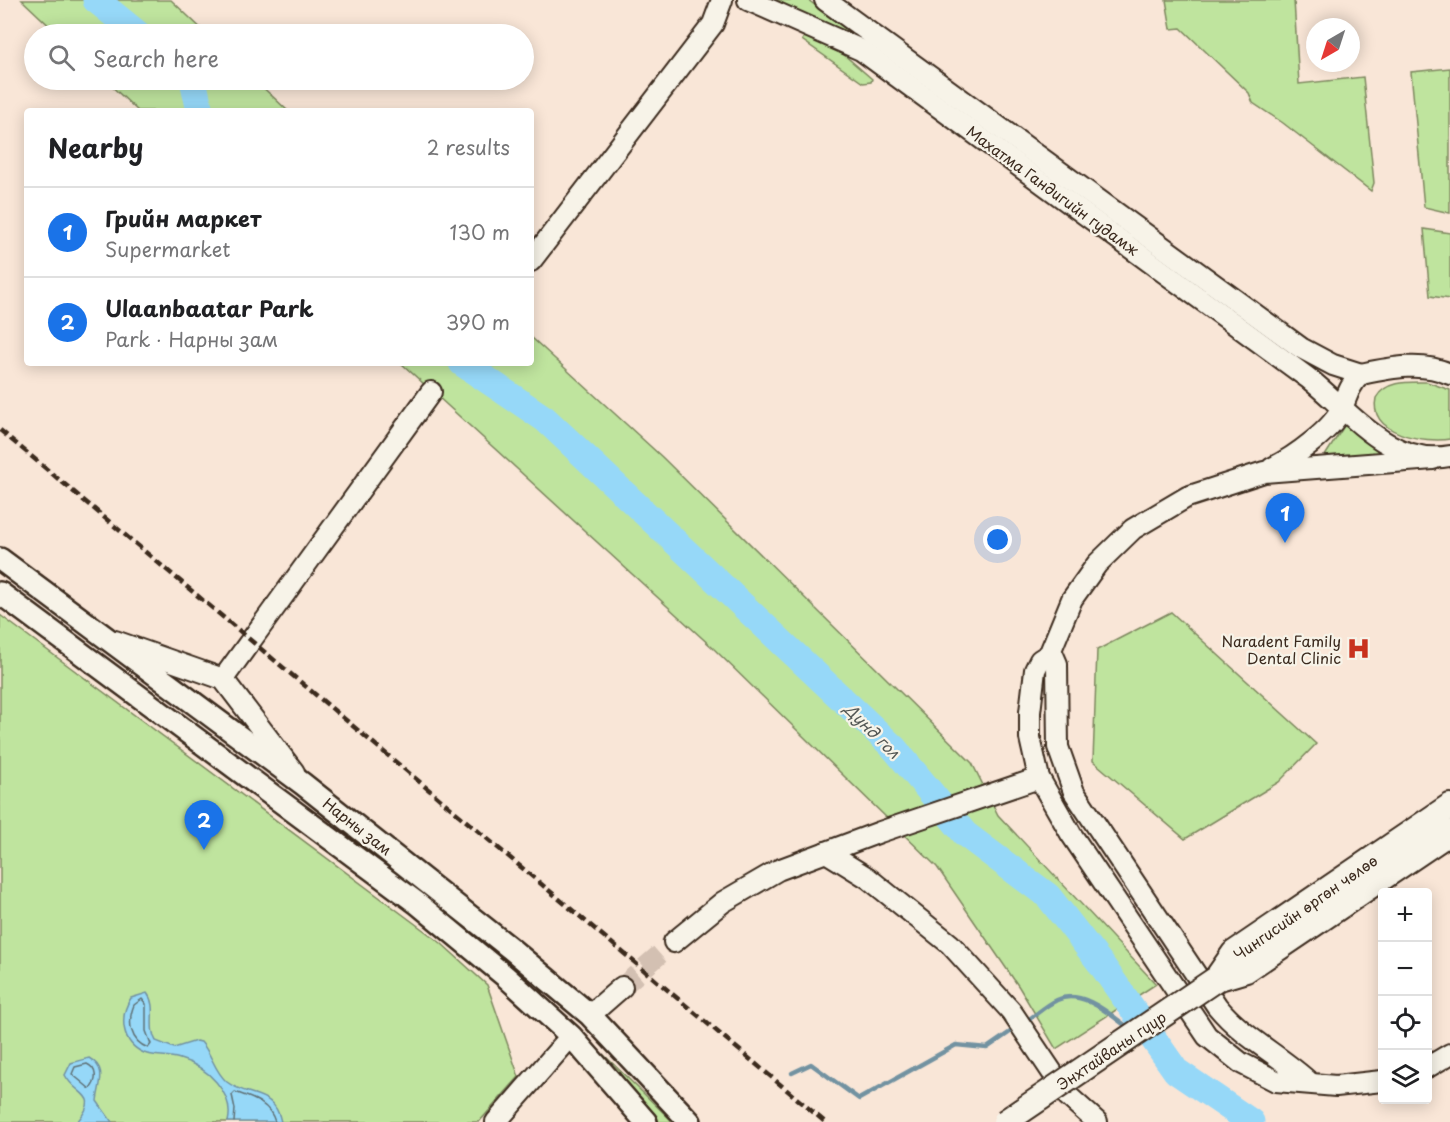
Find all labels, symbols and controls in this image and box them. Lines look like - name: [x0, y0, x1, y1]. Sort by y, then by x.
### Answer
- north arrow: [1306, 18, 1360, 72]
- search box: [24, 24, 534, 90]
- icon: search: [45, 41, 78, 74]
- text: Search here: [93, 41, 219, 74]
- street label: Махатма Гандигийн гудамж: [962, 120, 1144, 261]
- text: Nearby: [48, 128, 143, 167]
- text: 2 results: [427, 132, 510, 162]
- text: Грийн маркет: [105, 201, 261, 234]
- text: 1: [63, 217, 72, 247]
- text: 130 m: [450, 217, 510, 247]
- text: Supermarket: [105, 234, 231, 264]
- text: Ulaanbaatar Park: [105, 291, 314, 324]
- text: 2: [60, 307, 75, 337]
- text: 390 m: [446, 307, 510, 337]
- text: Park · Нарны зам: [105, 324, 279, 354]
- pin: 1: [1266, 494, 1304, 543]
- your location: [983, 525, 1012, 554]
- place label: Naradent Family Dental Clinic: [1221, 629, 1341, 669]
- hospital icon: Naradent Family Dental Clinic: [1346, 636, 1372, 662]
- water label: Дунд гол: [838, 695, 906, 763]
- street label: Нарны зам: [318, 792, 398, 860]
- pin: 2: [184, 800, 224, 850]
- street label: Чингисийн өргөн чөлөө: [1228, 848, 1382, 966]
- map controls: [1378, 888, 1432, 1104]
- button: +: [1378, 888, 1432, 942]
- button: −: [1378, 942, 1432, 996]
- button: locate: [1378, 996, 1432, 1050]
- street label: Энхтайваны гүүр: [1052, 1005, 1170, 1095]
- button: layers: [1378, 1050, 1432, 1104]

